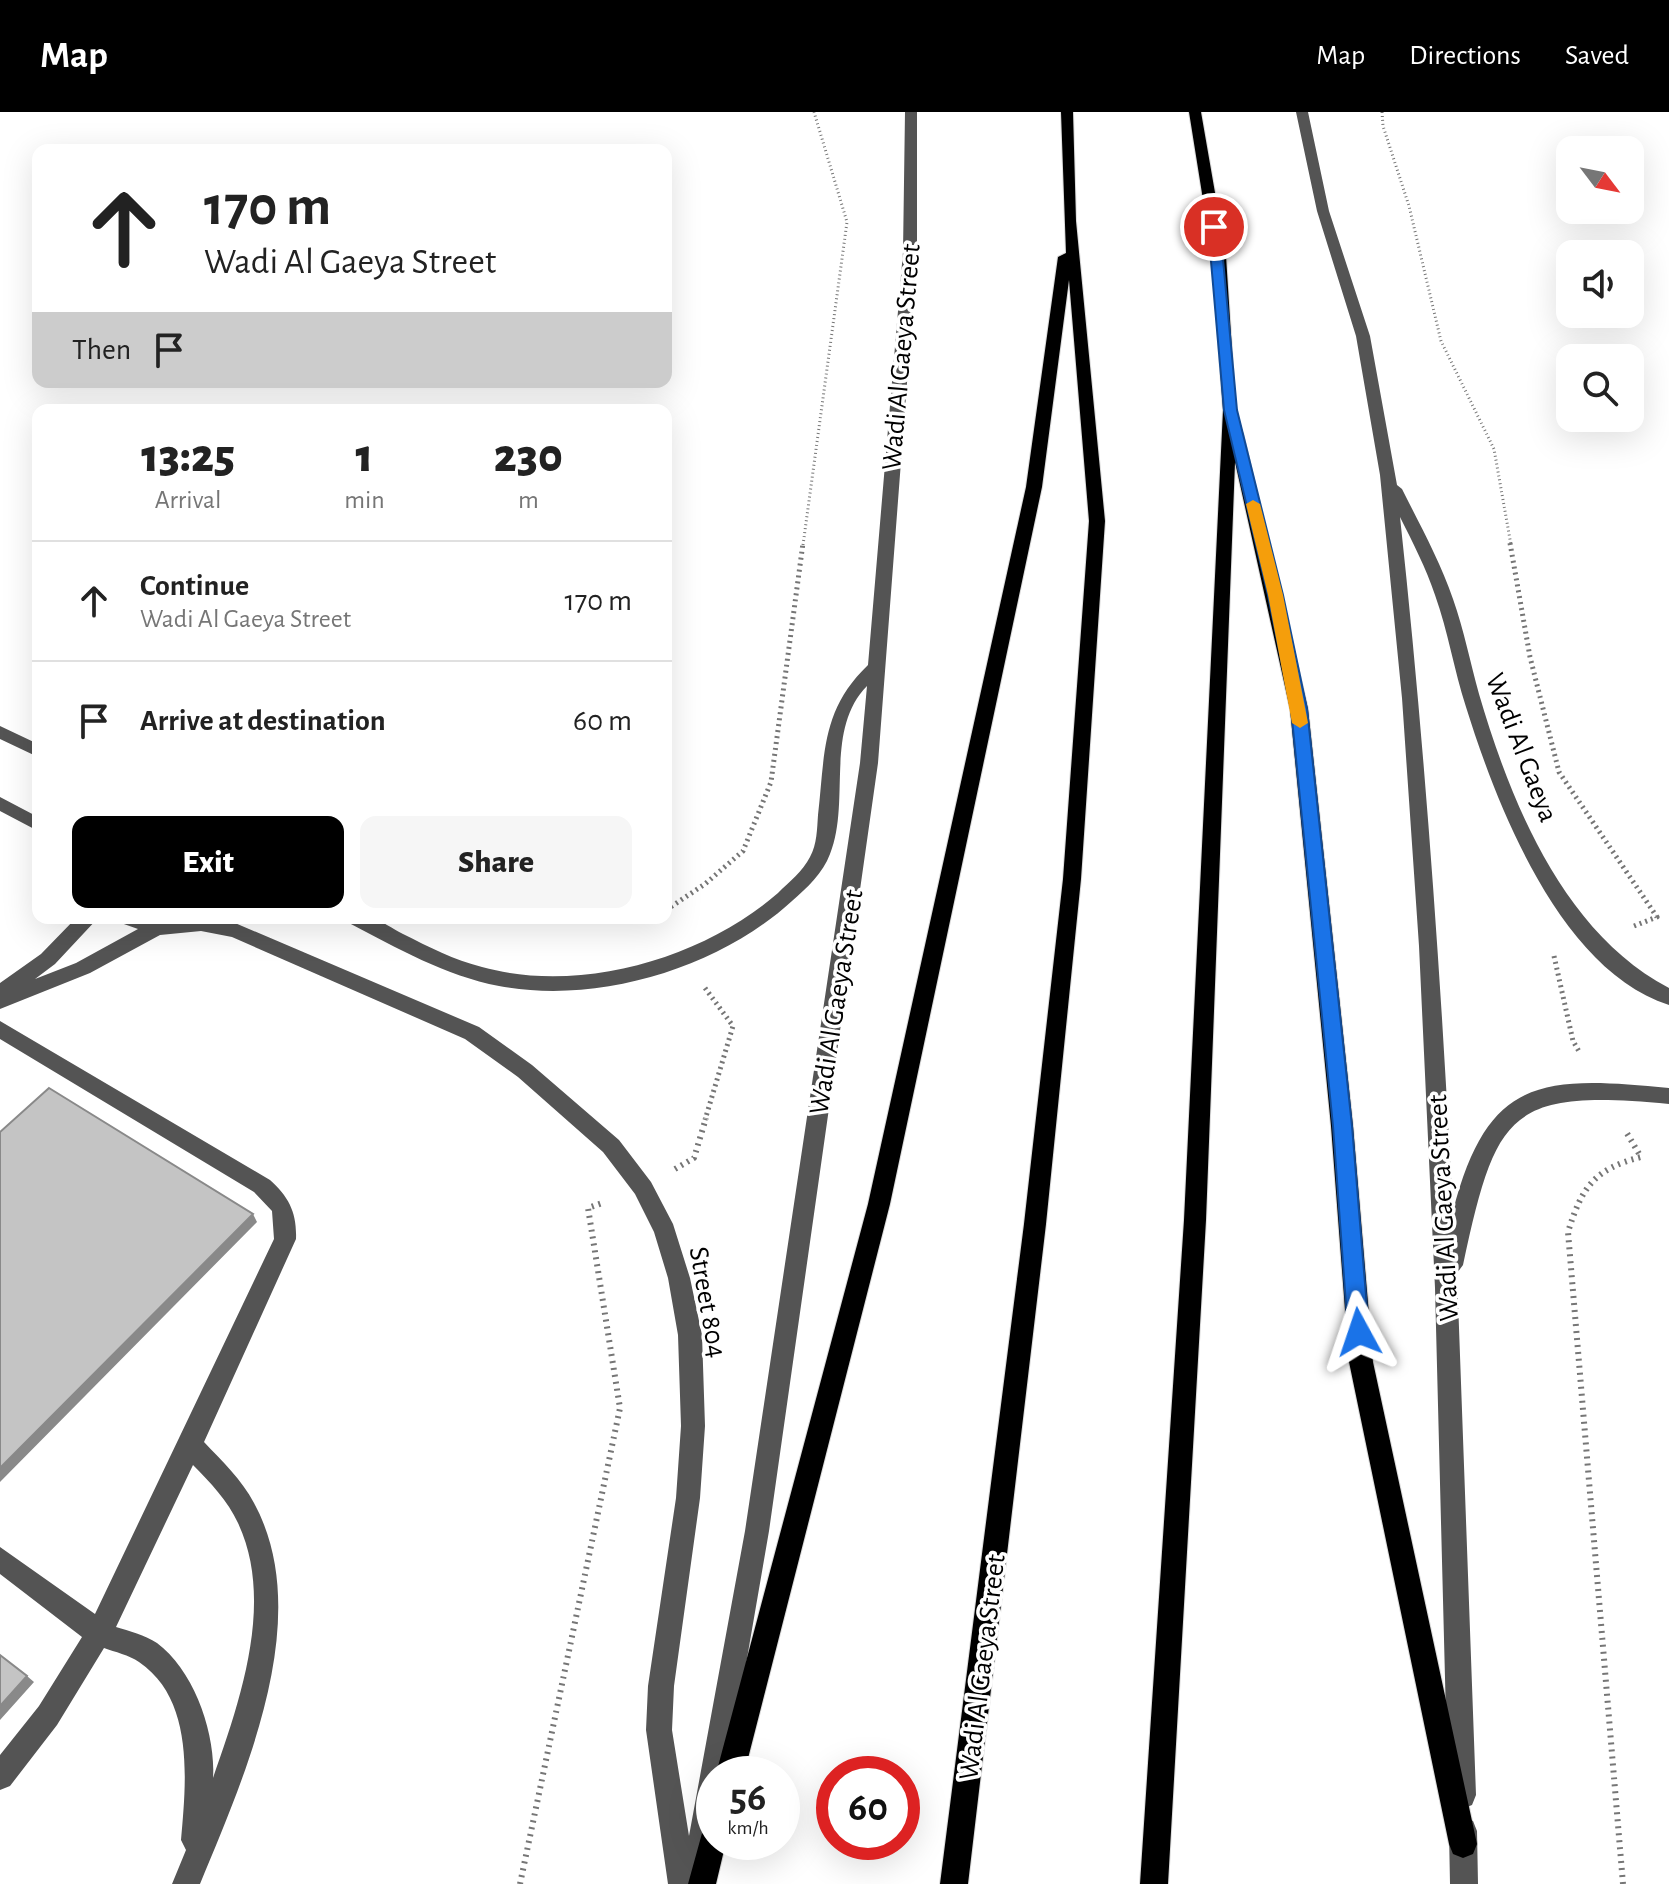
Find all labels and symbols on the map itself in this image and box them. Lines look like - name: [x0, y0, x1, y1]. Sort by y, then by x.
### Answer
- north arrow: [1556, 136, 1644, 224]
- pin: [1180, 193, 1248, 261]
- street label: Wadi Al Gaeya Street: [878, 243, 926, 472]
- street label: Wadi Al Gaeya: [1480, 670, 1562, 826]
- street label: Wadi Al Gaeya Street: [805, 888, 869, 1117]
- street label: Wadi Al Gaeya Street: [1424, 1094, 1464, 1322]
- street label: Street 804: [684, 1245, 731, 1360]
- position arrow: [1317, 1290, 1401, 1374]
- street label: Wadi Al Gaeya Street: [955, 1553, 1011, 1782]
- speed limit sign: 60: [816, 1756, 920, 1860]

